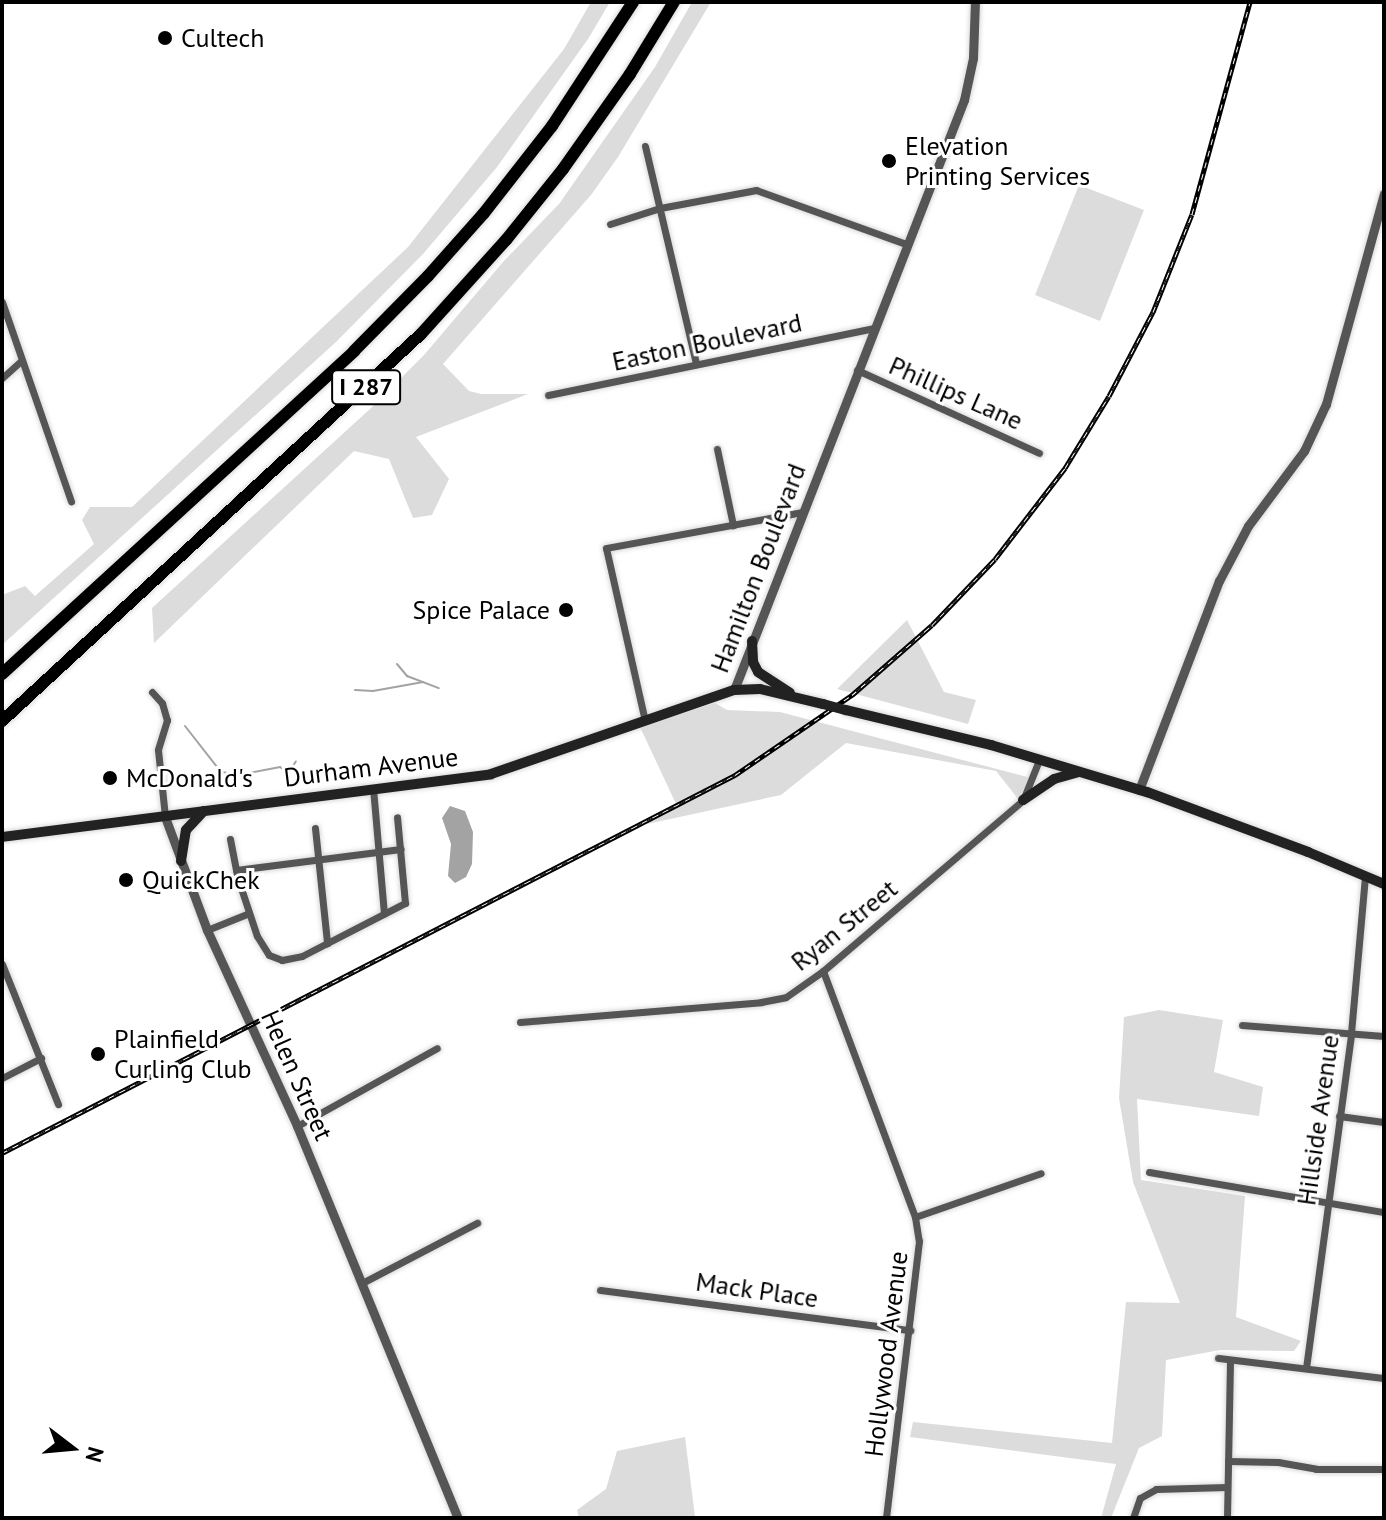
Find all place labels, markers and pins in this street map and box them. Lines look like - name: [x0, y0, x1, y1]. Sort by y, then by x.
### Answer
- place label: Cultech: [181, 22, 264, 54]
- marker: Cultech: [156, 29, 174, 47]
- place label: Elevation Printing Services: [905, 130, 1090, 192]
- marker: Elevation Printing Services: [880, 152, 898, 170]
- place label: Spice Palace: [413, 594, 550, 626]
- marker: Spice Palace: [557, 601, 575, 619]
- place label: McDonald's: [126, 762, 253, 794]
- marker: McDonald's: [101, 769, 119, 787]
- place label: QuickChek: [142, 864, 260, 896]
- marker: QuickChek: [117, 871, 135, 889]
- place label: Plainfield Curling Club: [114, 1023, 251, 1084]
- marker: Plainfield Curling Club: [89, 1045, 107, 1063]

